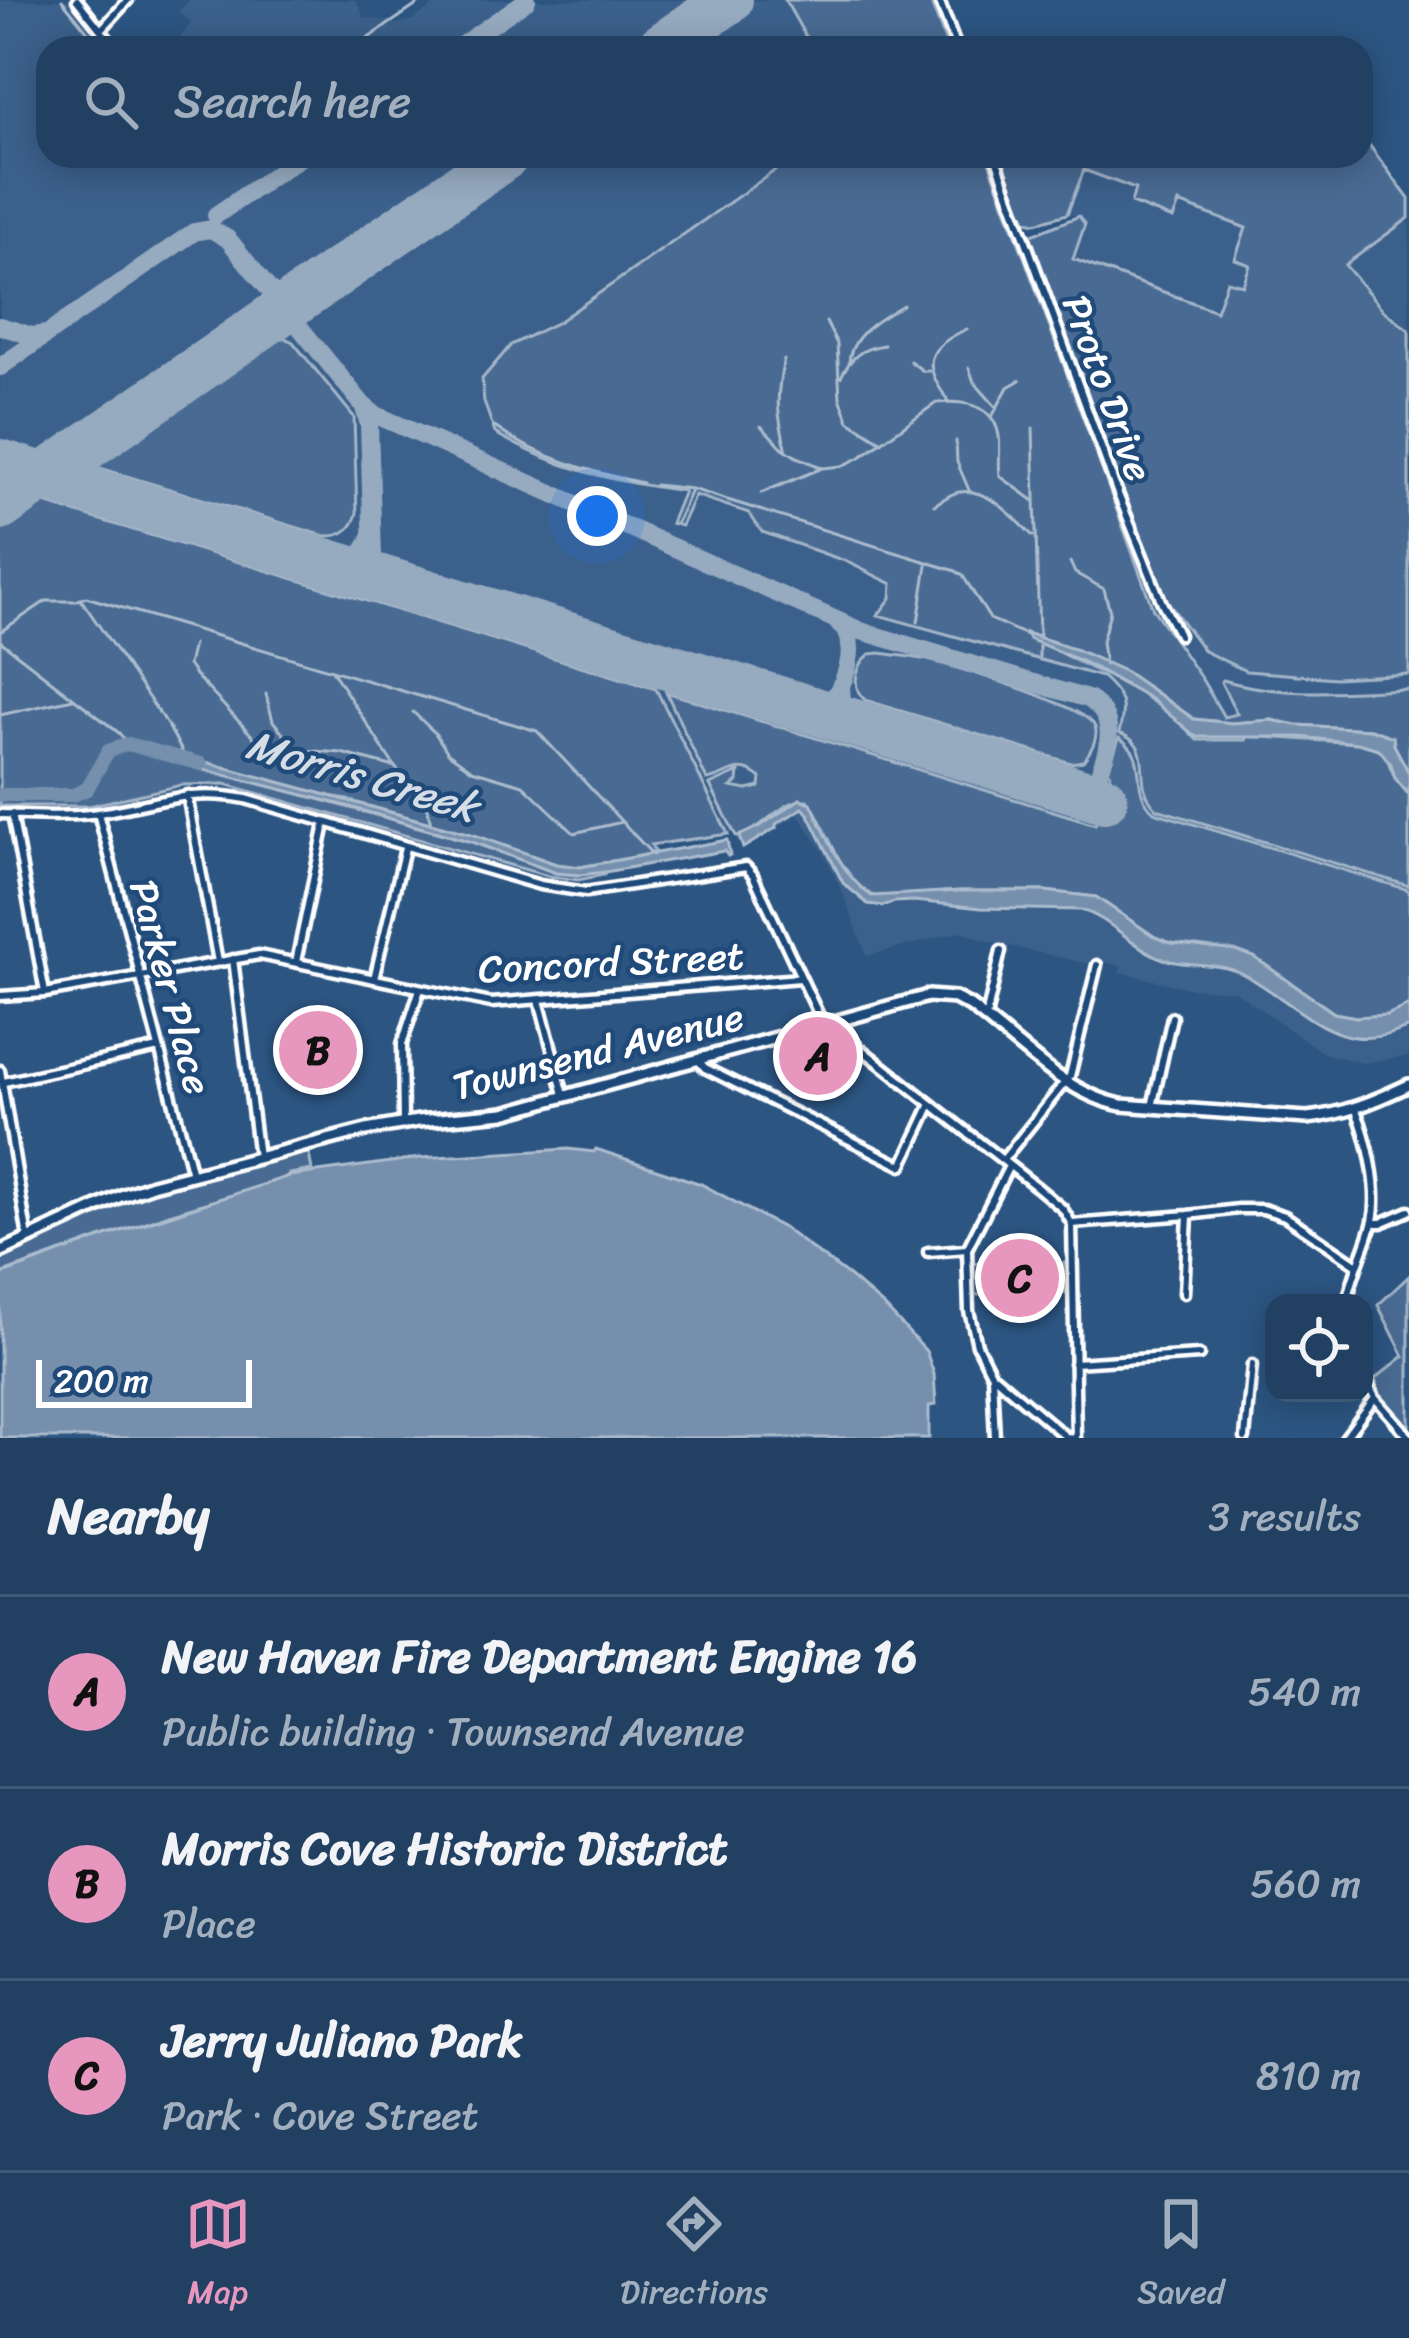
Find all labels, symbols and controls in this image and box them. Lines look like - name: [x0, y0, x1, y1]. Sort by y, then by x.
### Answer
- search box: [36, 36, 1373, 168]
- text: Search here: [174, 62, 411, 142]
- icon: search: [78, 69, 144, 135]
- street label: Proto Drive: [1042, 285, 1174, 491]
- your location: [567, 486, 627, 546]
- water label: Morris Creek: [238, 708, 491, 846]
- street label: Parker Place: [109, 872, 233, 1102]
- street label: Concord Street: [476, 921, 746, 1003]
- street label: Townsend Avenue: [445, 981, 751, 1121]
- pin: B: [279, 1005, 357, 1095]
- pin: A: [779, 1011, 857, 1101]
- pin: C: [981, 1233, 1059, 1323]
- map controls: [1265, 1294, 1373, 1402]
- button: locate: [1265, 1294, 1373, 1402]
- text: 200 m: [54, 1352, 149, 1410]
- scale bar: [36, 1354, 252, 1407]
- text: Nearby: [48, 1471, 209, 1561]
- text: 3 results: [1208, 1482, 1361, 1551]
- text: New Haven Fire Department Engine 16: [162, 1617, 917, 1697]
- text: A: [74, 1657, 100, 1726]
- text: 540 m: [1248, 1657, 1361, 1726]
- text: Public building · Townsend Avenue: [162, 1697, 745, 1766]
- text: Morris Cove Historic District: [162, 1809, 728, 1889]
- text: B: [75, 1849, 99, 1918]
- text: 560 m: [1250, 1849, 1361, 1918]
- text: Place: [162, 1889, 256, 1958]
- text: Jerry Juliano Park: [162, 2001, 522, 2081]
- text: C: [75, 2041, 99, 2110]
- text: 810 m: [1256, 2041, 1361, 2110]
- text: Park · Cove Street: [162, 2081, 479, 2150]
- tab: Map: [185, 2191, 251, 2321]
- tab: Directions: [620, 2191, 768, 2321]
- tab: Saved: [1137, 2191, 1224, 2321]

